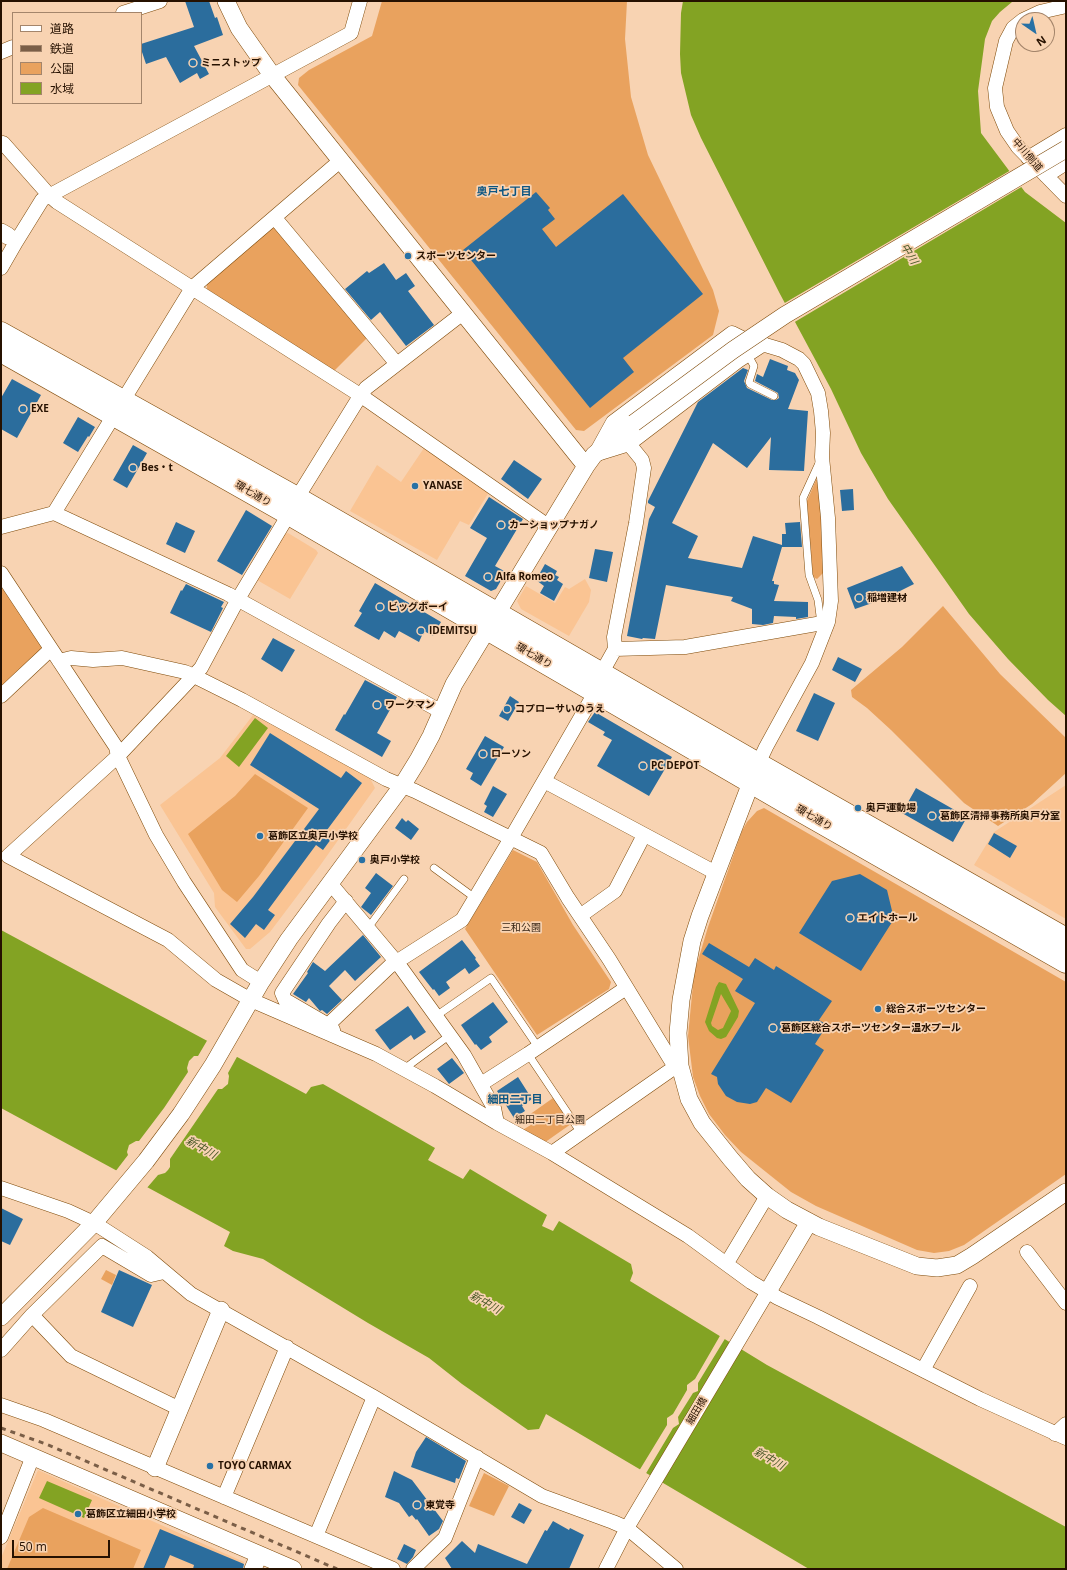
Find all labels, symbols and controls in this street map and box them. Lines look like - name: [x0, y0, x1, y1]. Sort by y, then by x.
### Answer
- legend: [12, 12, 142, 104]
- north arrow: [1015, 12, 1055, 52]
- text: 道路: [50, 20, 74, 37]
- text: N: [1034, 33, 1049, 50]
- text: 鉄道: [50, 40, 74, 57]
- place label: ミニストップ: [201, 57, 261, 69]
- marker: ミニストップ: [188, 58, 198, 68]
- text: 公園: [50, 60, 74, 77]
- text: 水域: [50, 80, 74, 97]
- street label: 中川側道: [1009, 136, 1045, 174]
- district label: 奥戸七丁目: [477, 185, 531, 199]
- water label: 中川: [898, 241, 920, 267]
- place label: スポーツセンター: [416, 250, 496, 262]
- marker: スポーツセンター: [403, 251, 413, 261]
- place label: EXE: [31, 403, 49, 415]
- marker: EXE: [18, 404, 28, 414]
- place label: Bes・t: [141, 462, 173, 474]
- marker: Bes・t: [128, 463, 138, 473]
- street label: 環七通り: [233, 479, 273, 509]
- place label: YANASE: [423, 480, 462, 492]
- marker: YANASE: [410, 481, 420, 491]
- place label: カーショップナガノ: [509, 519, 599, 531]
- marker: カーショップナガノ: [496, 520, 506, 530]
- place label: Alfa Romeo: [496, 571, 553, 583]
- marker: Alfa Romeo: [483, 572, 493, 582]
- place label: 稲増建材: [867, 592, 907, 604]
- marker: 稲増建材: [854, 593, 864, 603]
- place label: ビッグボーイ: [388, 601, 448, 613]
- marker: ビッグボーイ: [375, 602, 385, 612]
- place label: IDEMITSU: [429, 625, 477, 637]
- marker: IDEMITSU: [416, 626, 426, 636]
- street label: 環七通り: [514, 641, 554, 671]
- place label: ワークマン: [385, 699, 435, 711]
- marker: ワークマン: [372, 700, 382, 710]
- place label: コプローサいのうえ: [515, 703, 605, 715]
- marker: コプローサいのうえ: [502, 704, 512, 714]
- place label: ローソン: [491, 748, 531, 760]
- marker: ローソン: [478, 749, 488, 759]
- place label: PC DEPOT: [651, 760, 699, 772]
- marker: PC DEPOT: [638, 761, 648, 771]
- place label: 奥戸運動場: [866, 802, 916, 814]
- street label: 環七通り: [794, 803, 834, 833]
- marker: 奥戸運動場: [853, 803, 863, 813]
- place label: 葛飾区清掃事務所奥戸分室: [940, 810, 1060, 822]
- marker: 葛飾区清掃事務所奥戸分室: [927, 811, 937, 821]
- place label: 葛飾区立奥戸小学校: [268, 830, 358, 842]
- marker: 葛飾区立奥戸小学校: [255, 831, 265, 841]
- place label: 奥戸小学校: [370, 854, 420, 866]
- marker: 奥戸小学校: [357, 855, 367, 865]
- place label: エイトホール: [858, 912, 918, 924]
- marker: エイトホール: [845, 913, 855, 923]
- park label: 三和公園: [501, 922, 541, 934]
- place label: 総合スポーツセンター: [886, 1003, 986, 1015]
- marker: 総合スポーツセンター: [873, 1004, 883, 1014]
- place label: 葛飾区総合スポーツセンター温水プール: [781, 1022, 961, 1034]
- marker: 葛飾区総合スポーツセンター温水プール: [768, 1023, 778, 1033]
- district label: 細田二丁目: [488, 1093, 542, 1107]
- park label: 細田二丁目公園: [515, 1114, 585, 1126]
- water label: 新中川: [183, 1134, 219, 1162]
- water label: 新中川: [467, 1289, 503, 1317]
- street label: 細田橋: [684, 1395, 710, 1427]
- water label: 新中川: [751, 1445, 787, 1473]
- place label: TOYO CARMAX: [218, 1460, 291, 1472]
- marker: TOYO CARMAX: [205, 1461, 215, 1471]
- place label: 東覚寺: [425, 1499, 455, 1511]
- marker: 東覚寺: [412, 1500, 422, 1510]
- place label: 葛飾区立細田小学校: [86, 1508, 176, 1520]
- marker: 葛飾区立細田小学校: [73, 1509, 83, 1519]
- scale bar: [14, 1532, 112, 1558]
- text: 50 m: [19, 1538, 47, 1555]

